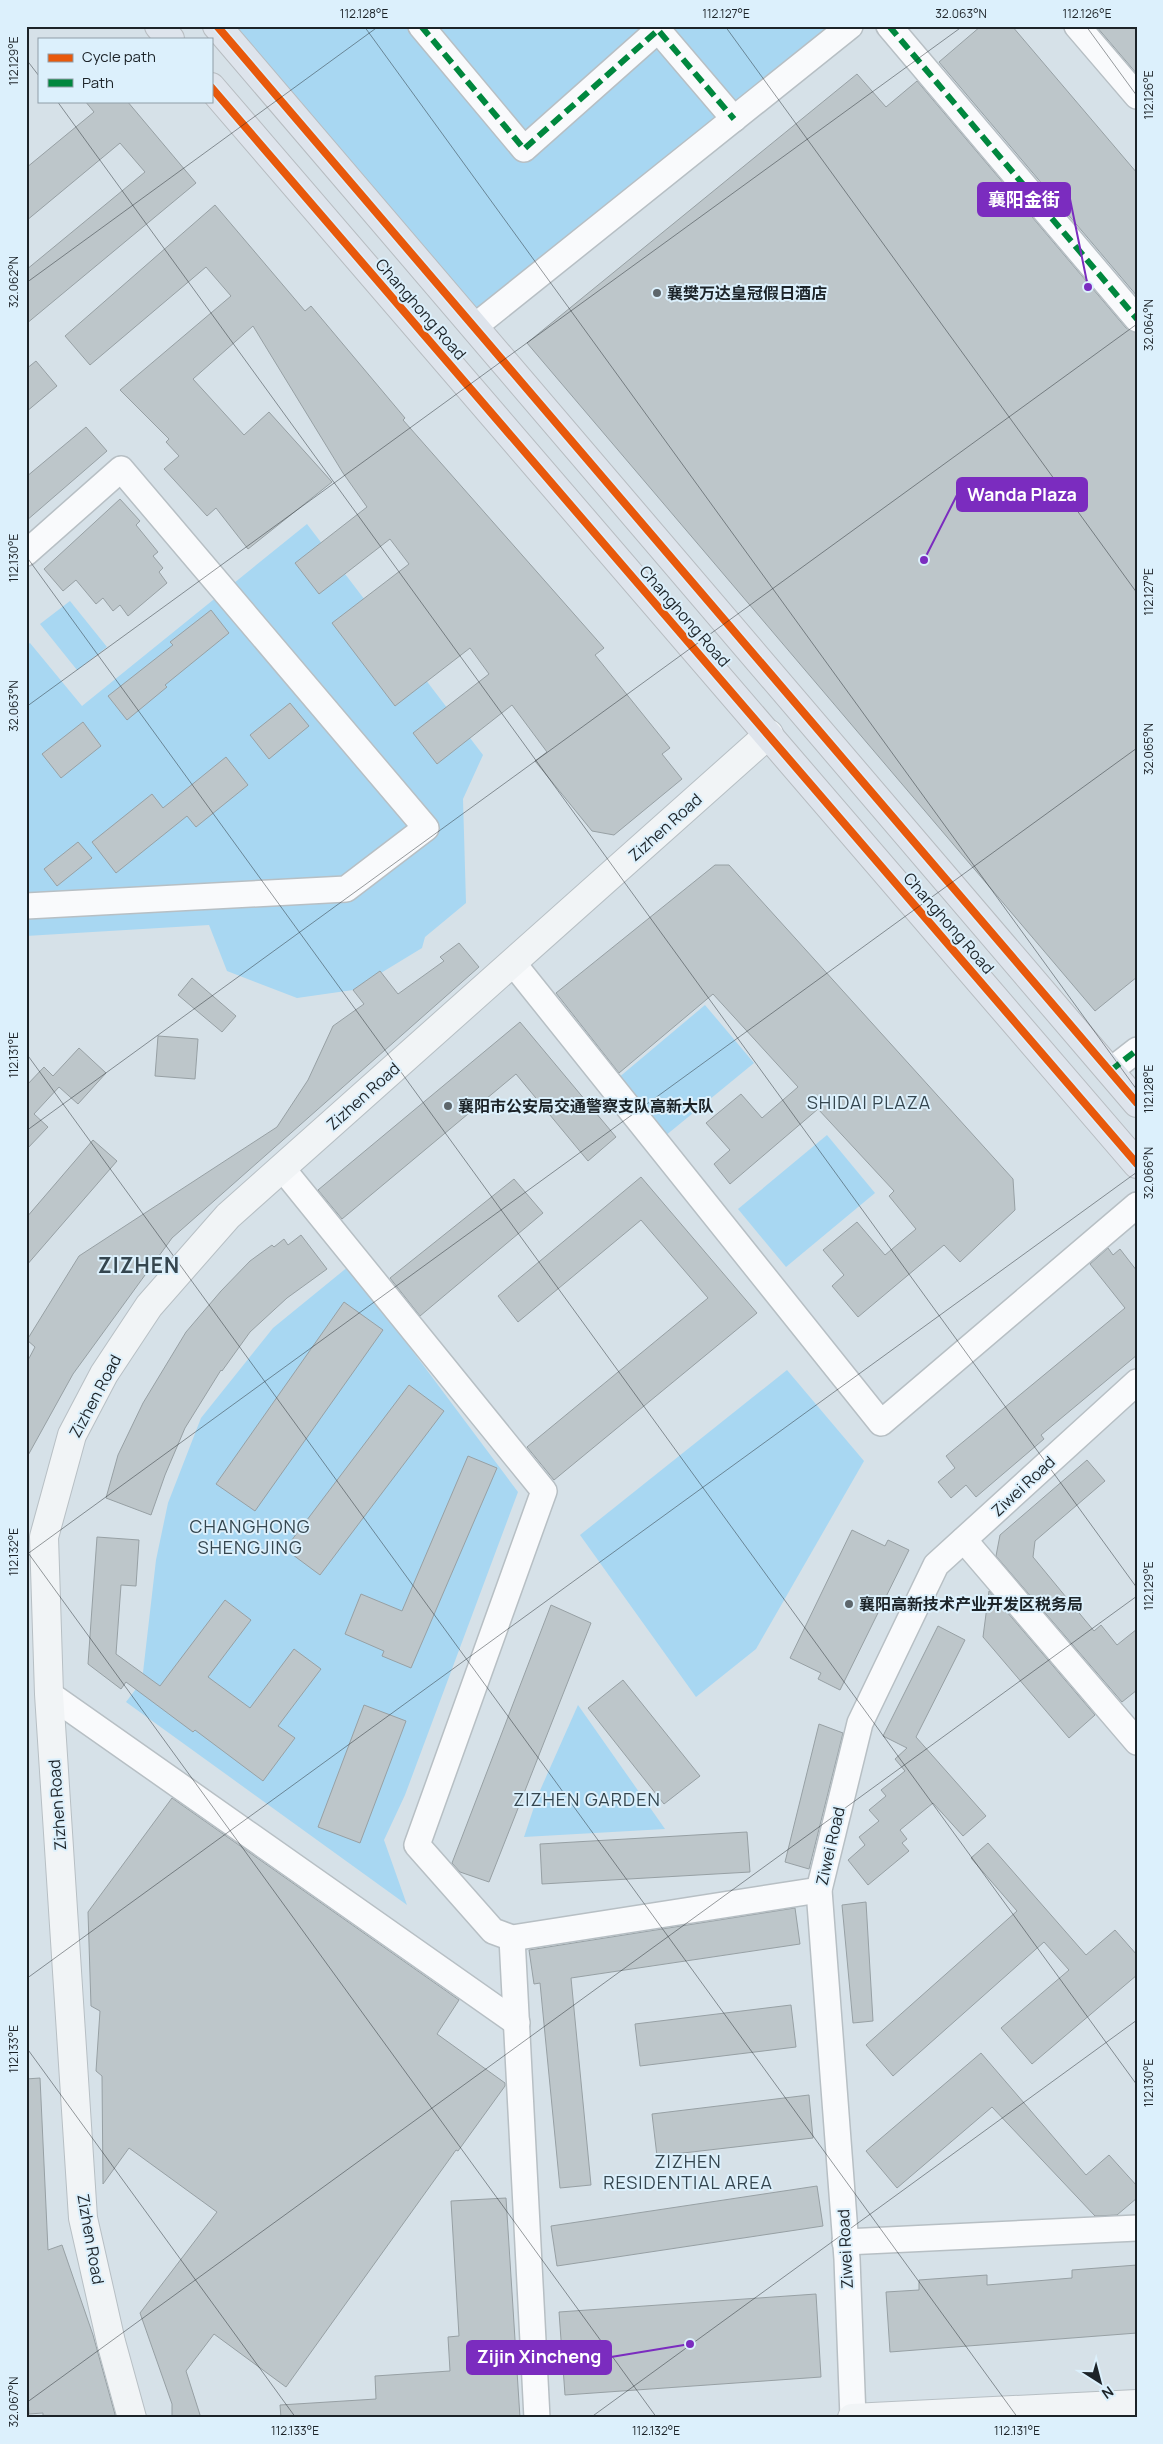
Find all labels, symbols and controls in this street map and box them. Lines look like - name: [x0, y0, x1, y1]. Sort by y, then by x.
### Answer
- text: 112.128°E: [340, 5, 388, 22]
- text: 112.127°E: [702, 5, 750, 22]
- text: 32.063°N: [935, 5, 987, 22]
- text: 112.126°E: [1062, 5, 1112, 22]
- text: 112.129°E: [5, 36, 22, 86]
- legend: [38, 38, 212, 102]
- text: Cycle path: [82, 46, 156, 67]
- text: 112.126°E: [1140, 70, 1157, 120]
- text: Path: [82, 72, 114, 93]
- callout: 襄阳金街: [978, 183, 1070, 216]
- text: 襄阳金街: [988, 187, 1060, 211]
- street label: Changhong Road: [371, 254, 471, 364]
- text: 32.062°N: [5, 256, 22, 308]
- place label: 襄樊万达皇冠假日酒店: [667, 282, 827, 304]
- marker: 襄樊万达皇冠假日酒店: [651, 287, 663, 299]
- text: 32.064°N: [1140, 299, 1157, 351]
- callout: Wanda Plaza: [957, 478, 1087, 511]
- text: Wanda Plaza: [967, 482, 1077, 506]
- text: 112.130°E: [5, 534, 22, 582]
- street label: Changhong Road: [635, 561, 735, 671]
- text: 112.127°E: [1140, 568, 1157, 616]
- text: 32.063°N: [5, 680, 22, 732]
- text: 32.065°N: [1140, 723, 1157, 775]
- street label: Zizhen Road: [624, 788, 706, 866]
- street label: Changhong Road: [899, 868, 999, 978]
- text: 112.131°E: [5, 1032, 22, 1078]
- street label: Zizhen Road: [322, 1057, 404, 1135]
- text: 112.128°E: [1140, 1065, 1157, 1113]
- district label: SHIDAI PLAZA: [807, 1090, 931, 1114]
- place label: 襄阳市公安局交通警察支队高新大队: [458, 1095, 714, 1117]
- marker: 襄阳市公安局交通警察支队高新大队: [442, 1100, 454, 1112]
- text: 32.066°N: [1140, 1147, 1157, 1199]
- district label: ZIZHEN: [98, 1251, 180, 1279]
- street label: Zizhen Road: [64, 1351, 126, 1441]
- street label: Ziwei Road: [986, 1451, 1060, 1521]
- district label: CHANGHONG SHENGJING: [190, 1514, 310, 1559]
- text: 112.132°E: [5, 1528, 22, 1576]
- text: 112.129°E: [1140, 1561, 1157, 1611]
- place label: 襄阳高新技术产业开发区税务局: [859, 1593, 1083, 1615]
- marker: 襄阳高新技术产业开发区税务局: [843, 1598, 855, 1610]
- street label: Zizhen Road: [43, 1759, 71, 1851]
- district label: ZIZHEN GARDEN: [513, 1787, 661, 1811]
- street label: Ziwei Road: [810, 1805, 850, 1887]
- text: 112.133°E: [5, 2025, 22, 2073]
- text: 112.130°E: [1140, 2059, 1157, 2107]
- district label: ZIZHEN RESIDENTIAL AREA: [603, 2149, 773, 2194]
- street label: Zizhen Road: [72, 2192, 110, 2286]
- street label: Ziwei Road: [832, 2209, 858, 2289]
- callout: Zijin Xincheng: [467, 2341, 611, 2374]
- text: Zijin Xincheng: [477, 2344, 601, 2368]
- north arrow: [1076, 2356, 1126, 2406]
- text: 32.067°N: [5, 2377, 22, 2427]
- text: N: [1098, 2382, 1118, 2404]
- text: 112.133°E: [271, 2422, 319, 2439]
- text: 112.132°E: [632, 2422, 680, 2439]
- text: 112.131°E: [994, 2422, 1040, 2439]

